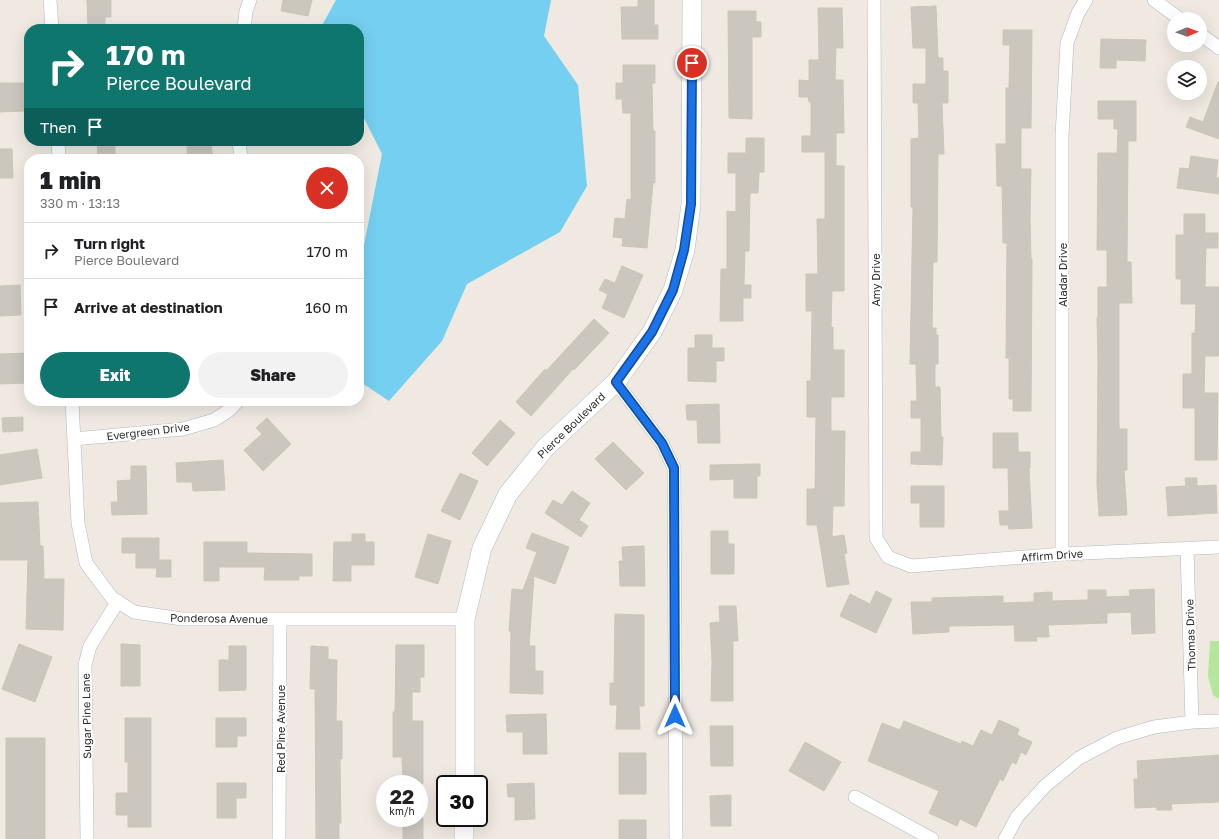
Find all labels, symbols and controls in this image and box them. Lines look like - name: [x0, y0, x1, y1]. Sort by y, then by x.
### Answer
- north arrow: [1167, 12, 1207, 52]
- map controls: [1167, 12, 1207, 100]
- text: 170 m: [106, 38, 185, 71]
- icon: right: [40, 40, 92, 92]
- pin: [675, 46, 709, 80]
- icon: arrive: [681, 52, 703, 74]
- button: layers: [1167, 60, 1207, 100]
- text: Pierce Boulevard: [106, 72, 252, 94]
- icon: arrive: [84, 116, 106, 138]
- text: Then: [40, 118, 76, 136]
- text: 1 min: [40, 165, 101, 194]
- button: close: [306, 167, 348, 209]
- text: 330 m · 13:13: [40, 195, 120, 211]
- text: Turn right: [74, 234, 145, 252]
- icon: right: [40, 240, 62, 262]
- text: 170 m: [306, 242, 348, 260]
- street label: Aladar Drive: [1056, 243, 1069, 307]
- text: Pierce Boulevard: [74, 252, 179, 268]
- street label: Amy Drive: [869, 253, 882, 307]
- icon: arrive: [40, 296, 62, 318]
- text: Arrive at destination: [74, 298, 223, 316]
- text: 160 m: [305, 298, 348, 316]
- button: Exit: [40, 352, 190, 398]
- button: Share: [198, 352, 348, 398]
- street label: Pierce Boulevard: [534, 389, 608, 461]
- street label: Evergreen Drive: [106, 419, 190, 443]
- street label: Affirm Drive: [1020, 546, 1084, 564]
- street label: Thomas Drive: [1182, 599, 1198, 671]
- street label: Ponderosa Avenue: [170, 611, 268, 625]
- street label: Sugar Pine Lane: [79, 673, 93, 759]
- street label: Red Pine Avenue: [274, 685, 287, 773]
- position arrow: [654, 695, 696, 737]
- speed limit sign: 30: [436, 775, 488, 827]
- text: 22: [390, 784, 414, 808]
- text: km/h: [389, 805, 415, 817]

